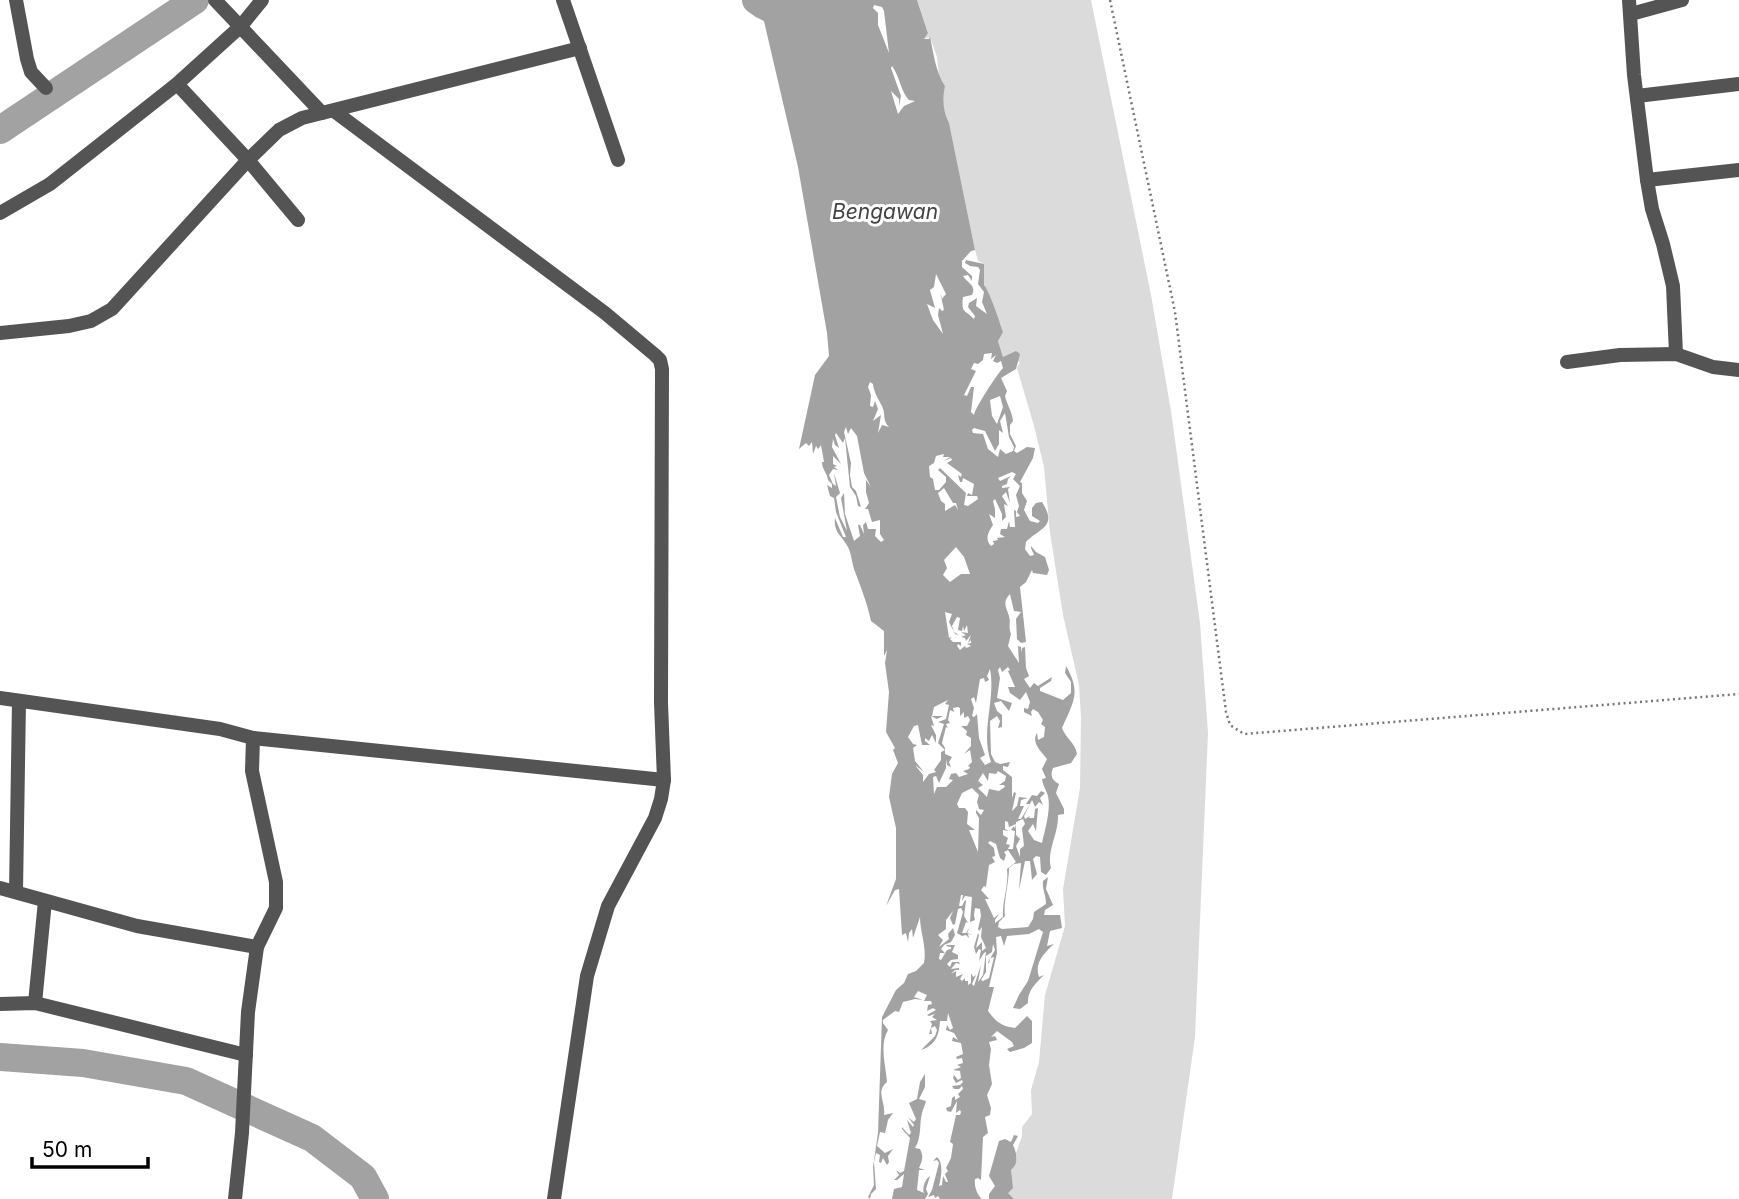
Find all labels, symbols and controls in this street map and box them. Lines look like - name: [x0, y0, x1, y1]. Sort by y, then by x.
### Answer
- water label: Bengawan: [832, 199, 938, 224]
- scale bar: [32, 1126, 147, 1170]
- text: 50 m: [42, 1137, 92, 1162]

